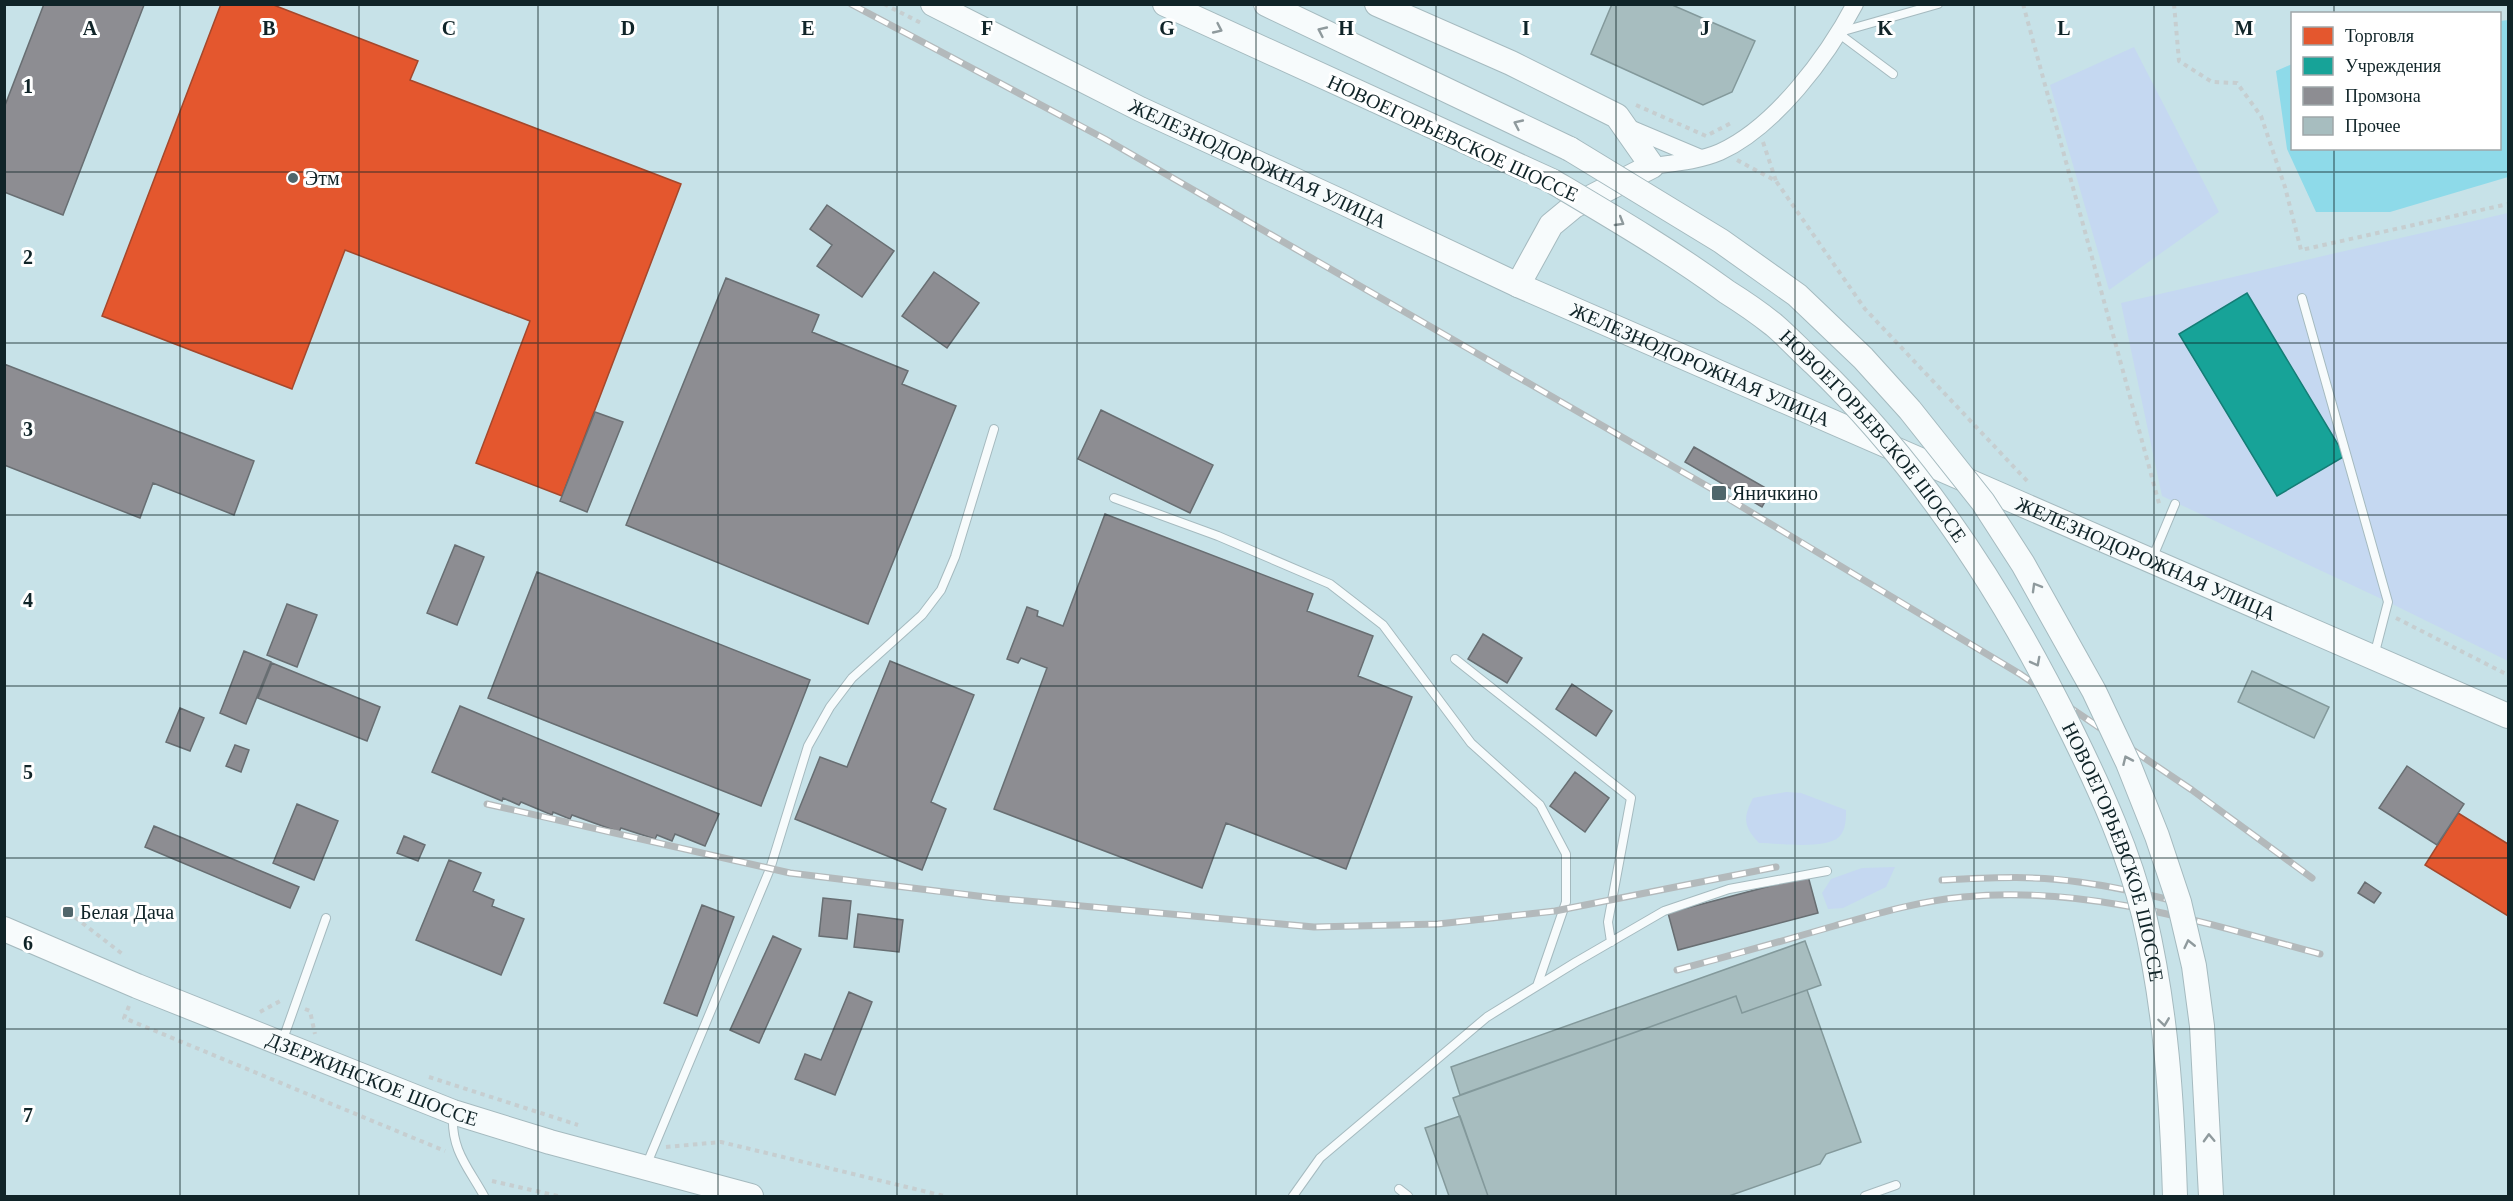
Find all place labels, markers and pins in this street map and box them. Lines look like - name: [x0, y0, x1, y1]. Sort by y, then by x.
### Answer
- place label: Этм: [305, 167, 340, 189]
- marker: Этм: [286, 171, 300, 185]
- place label: Яничкино: [1732, 482, 1818, 504]
- marker: Яничкино: [1710, 484, 1728, 502]
- place label: Белая Дача: [80, 901, 174, 924]
- marker: Белая Дача: [61, 905, 75, 919]

